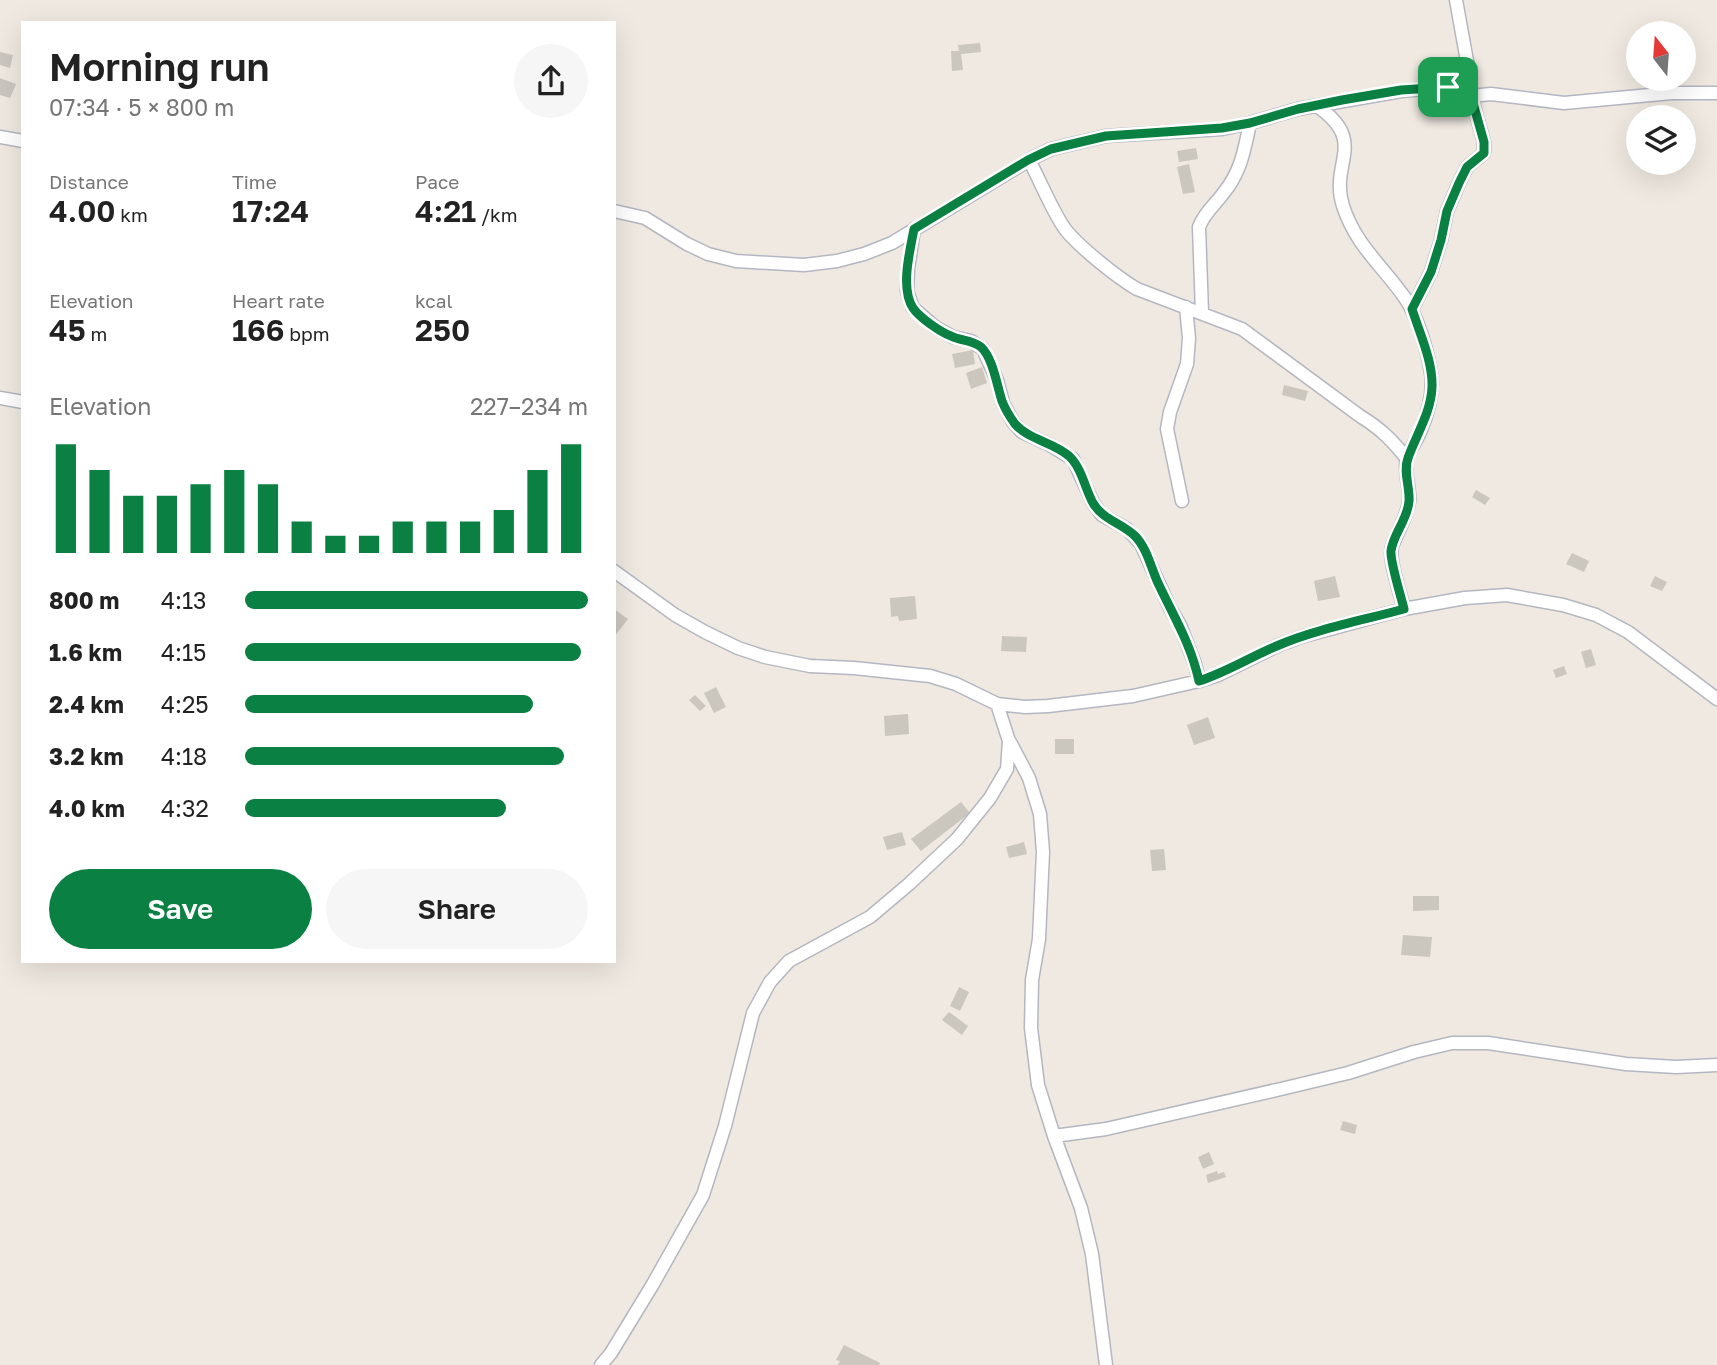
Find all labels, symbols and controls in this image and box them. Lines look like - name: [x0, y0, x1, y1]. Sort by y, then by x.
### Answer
- north arrow: [1626, 21, 1696, 91]
- map controls: [1626, 21, 1696, 175]
- text: Morning run: [49, 44, 270, 89]
- button: share: [514, 44, 588, 118]
- pin: [1418, 57, 1478, 117]
- icon: arrive: [1429, 68, 1467, 106]
- text: 07:34 · 5 × 800 m: [49, 93, 234, 121]
- button: layers: [1626, 105, 1696, 175]
- text: Distance: [49, 170, 129, 193]
- text: Time: [232, 170, 277, 193]
- text: Pace: [415, 170, 459, 193]
- text: 4.00: [49, 193, 115, 229]
- text: 17:24: [232, 193, 309, 229]
- text: 4:21: [415, 193, 476, 229]
- text: km: [115, 203, 148, 226]
- text: /km: [476, 203, 518, 226]
- text: Elevation: [49, 289, 134, 312]
- text: Heart rate: [232, 289, 325, 312]
- text: kcal: [415, 289, 453, 312]
- text: 45: [49, 312, 86, 348]
- text: 166: [232, 312, 285, 348]
- text: 250: [415, 312, 470, 348]
- text: m: [86, 322, 107, 345]
- text: bpm: [285, 322, 330, 345]
- text: Elevation: [49, 392, 151, 420]
- text: 227–234 m: [470, 392, 588, 420]
- text: 800 m: [49, 586, 120, 614]
- text: 4:13: [161, 586, 207, 614]
- text: 1.6 km: [49, 638, 122, 666]
- text: 4:15: [161, 638, 206, 666]
- text: 2.4 km: [49, 690, 124, 718]
- text: 4:25: [161, 690, 209, 718]
- text: 3.2 km: [49, 742, 124, 770]
- text: 4:18: [161, 742, 207, 770]
- text: 4.0 km: [49, 794, 125, 822]
- text: 4:32: [161, 794, 209, 822]
- button: Save: [49, 869, 312, 949]
- button: Share: [326, 869, 588, 949]

